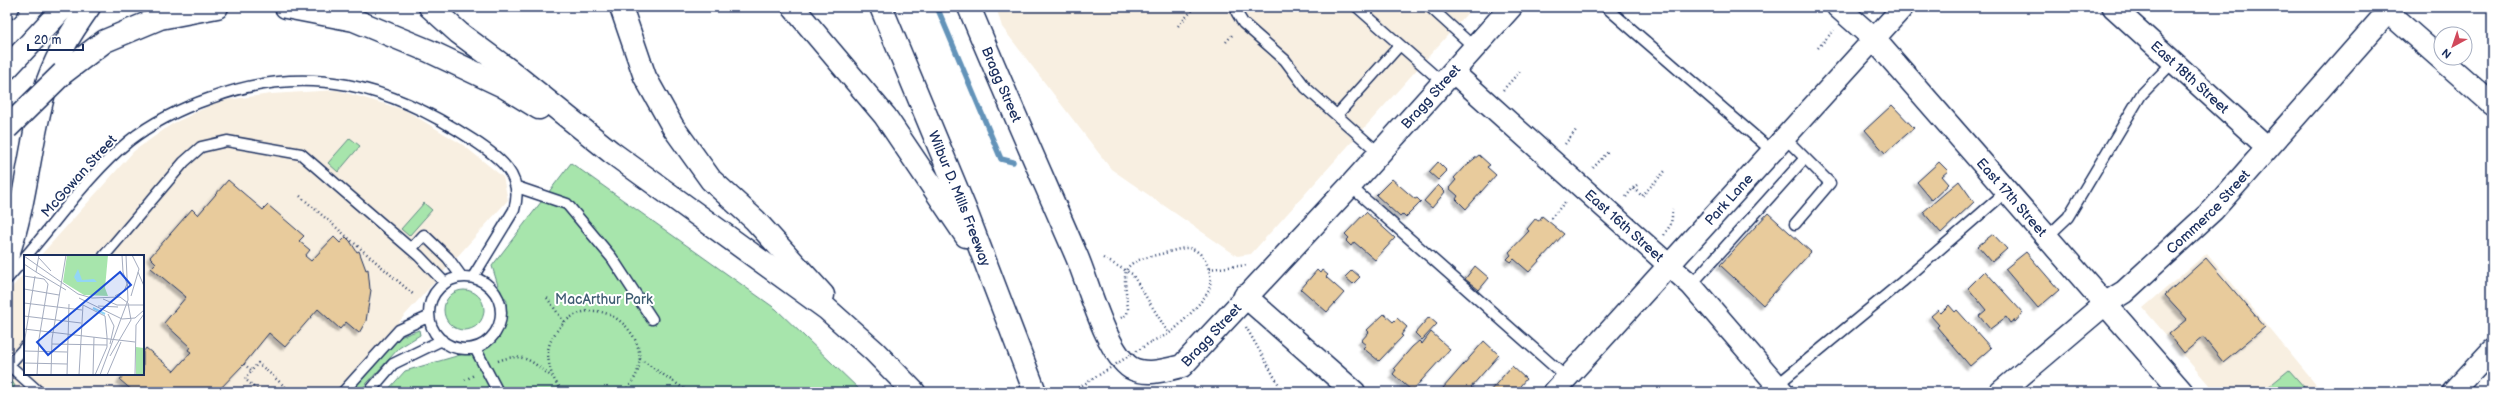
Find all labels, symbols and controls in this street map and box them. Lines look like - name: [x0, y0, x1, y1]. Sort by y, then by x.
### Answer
- scale bar: [28, 26, 83, 52]
- north arrow: [2433, 26, 2473, 66]
- text: 20 m: [34, 33, 61, 48]
- street label: East 18th Street: [2147, 37, 2233, 117]
- street label: Bragg Street: [978, 44, 1026, 125]
- text: N: [2440, 46, 2454, 61]
- street label: Bragg Street: [1397, 60, 1464, 132]
- street label: Wilbur D. Mills Freeway: [925, 128, 995, 269]
- street label: McGowan Street: [38, 131, 121, 221]
- street label: East 17th Street: [1973, 154, 2051, 240]
- street label: Commerce Street: [2163, 165, 2254, 257]
- street label: Park Lane: [1701, 170, 1756, 229]
- street label: East 16th Street: [1581, 186, 1668, 266]
- inset map: [24, 255, 144, 375]
- park label: MacArthur Park: [555, 291, 653, 308]
- street label: Bragg Street: [1177, 299, 1245, 370]

